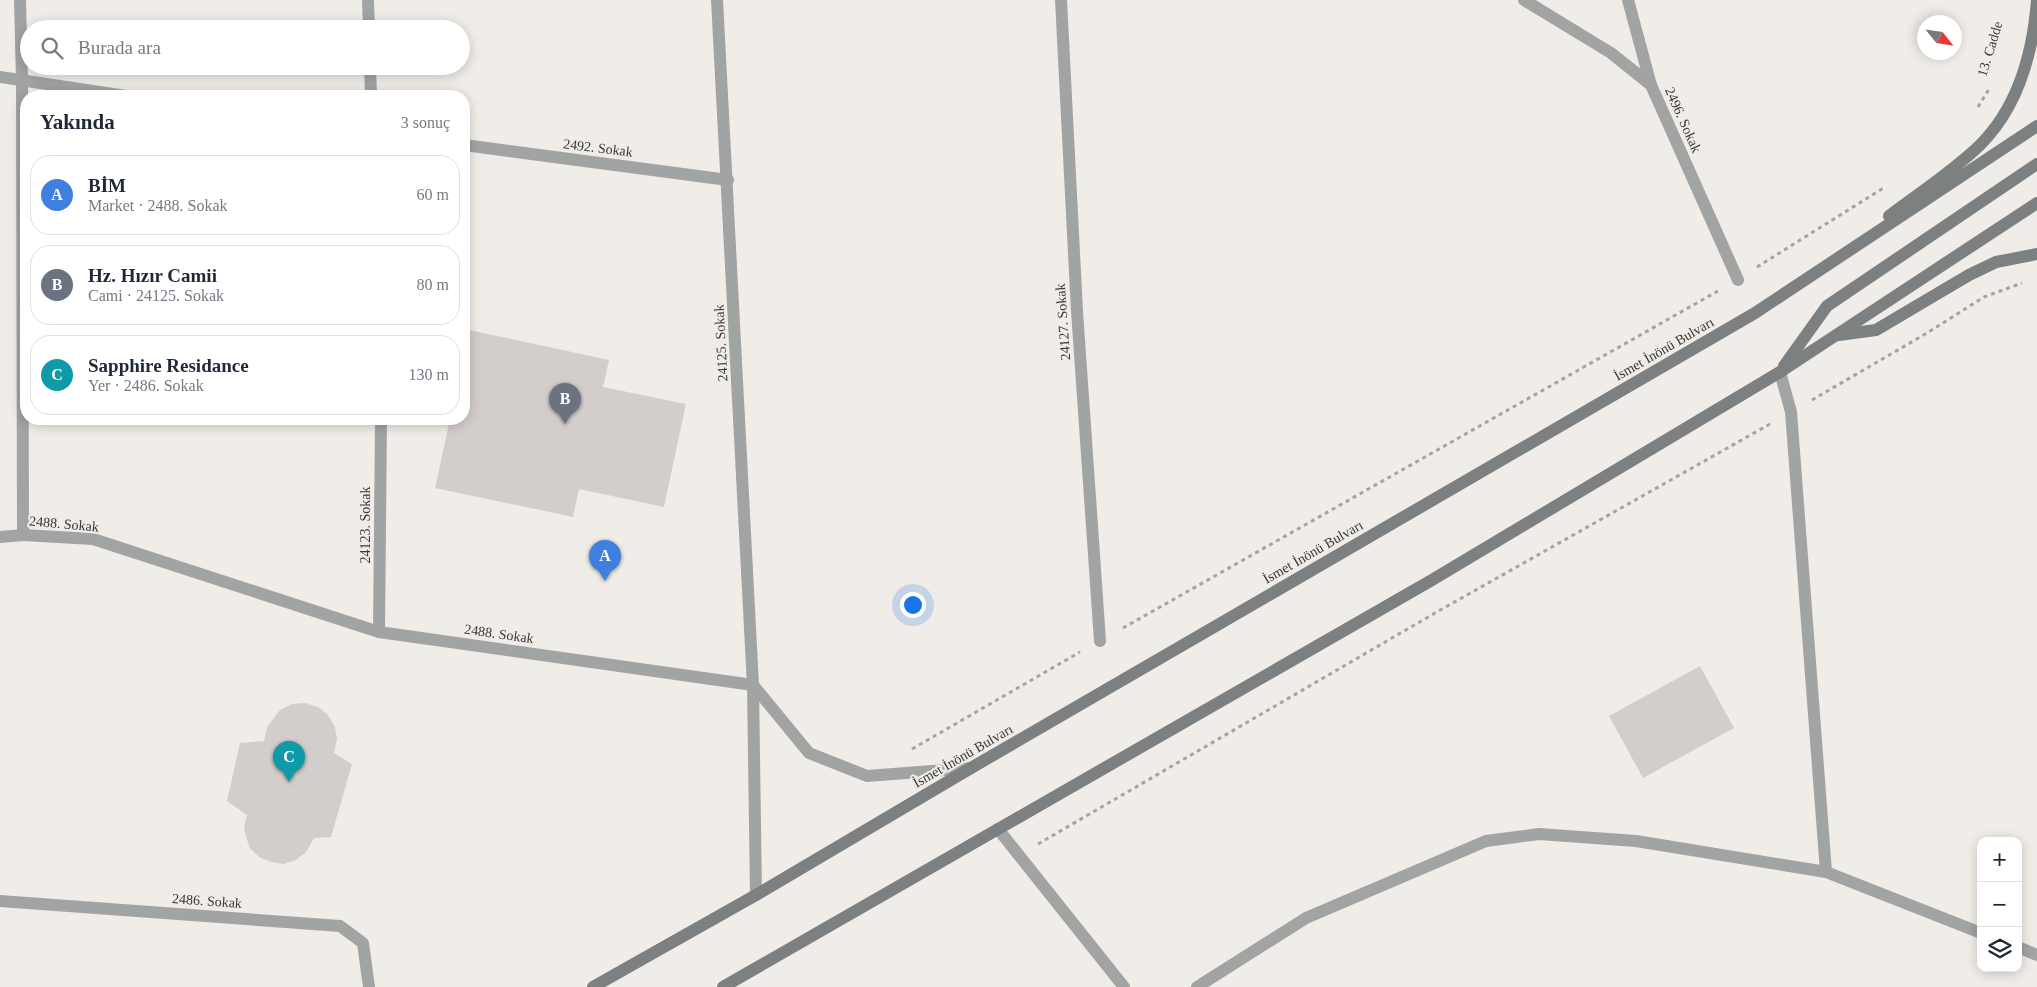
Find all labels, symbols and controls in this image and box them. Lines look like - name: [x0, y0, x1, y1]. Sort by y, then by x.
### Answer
- north arrow: [1917, 15, 1962, 60]
- search box: [20, 20, 470, 75]
- street label: 13. Cadde: [1975, 20, 2005, 78]
- icon: search: [38, 34, 66, 62]
- text: Burada ara: [78, 37, 161, 58]
- street label: 2496. Sokak: [1662, 85, 1704, 155]
- text: Yakında: [40, 110, 115, 134]
- text: 3 sonuç: [401, 114, 450, 131]
- street label: 2492. Sokak: [562, 136, 634, 160]
- text: BİM: [88, 175, 126, 196]
- text: A: [51, 186, 63, 203]
- text: 60 m: [417, 186, 449, 203]
- text: Market · 2488. Sokak: [88, 197, 228, 214]
- text: Hz. Hızır Camii: [88, 265, 217, 286]
- text: B: [52, 276, 62, 293]
- text: 80 m: [417, 276, 449, 293]
- street label: 24127. Sokak: [1053, 283, 1073, 361]
- text: Cami · 24125. Sokak: [88, 287, 224, 304]
- street label: 24125. Sokak: [711, 304, 731, 382]
- street label: İsmet İnönü Bulvarı: [1611, 314, 1717, 384]
- text: Sapphire Residance: [88, 355, 249, 376]
- text: C: [51, 366, 63, 383]
- text: 130 m: [409, 366, 449, 383]
- text: Yer · 2486. Sokak: [88, 377, 204, 394]
- pin: B: [549, 383, 581, 424]
- street label: 24123. Sokak: [358, 487, 373, 564]
- street label: 2488. Sokak: [28, 513, 100, 535]
- street label: İsmet İnönü Bulvarı: [1260, 517, 1366, 587]
- pin: A: [589, 540, 621, 581]
- your location: [900, 592, 926, 618]
- street label: 2488. Sokak: [463, 622, 535, 646]
- street label: İsmet İnönü Bulvarı: [910, 721, 1016, 791]
- pin: C: [273, 741, 305, 782]
- map controls: [1977, 837, 2022, 972]
- button: +: [1977, 837, 2022, 882]
- button: −: [1977, 882, 2022, 927]
- street label: 2486. Sokak: [172, 891, 242, 911]
- button: layers: [1977, 927, 2022, 972]

